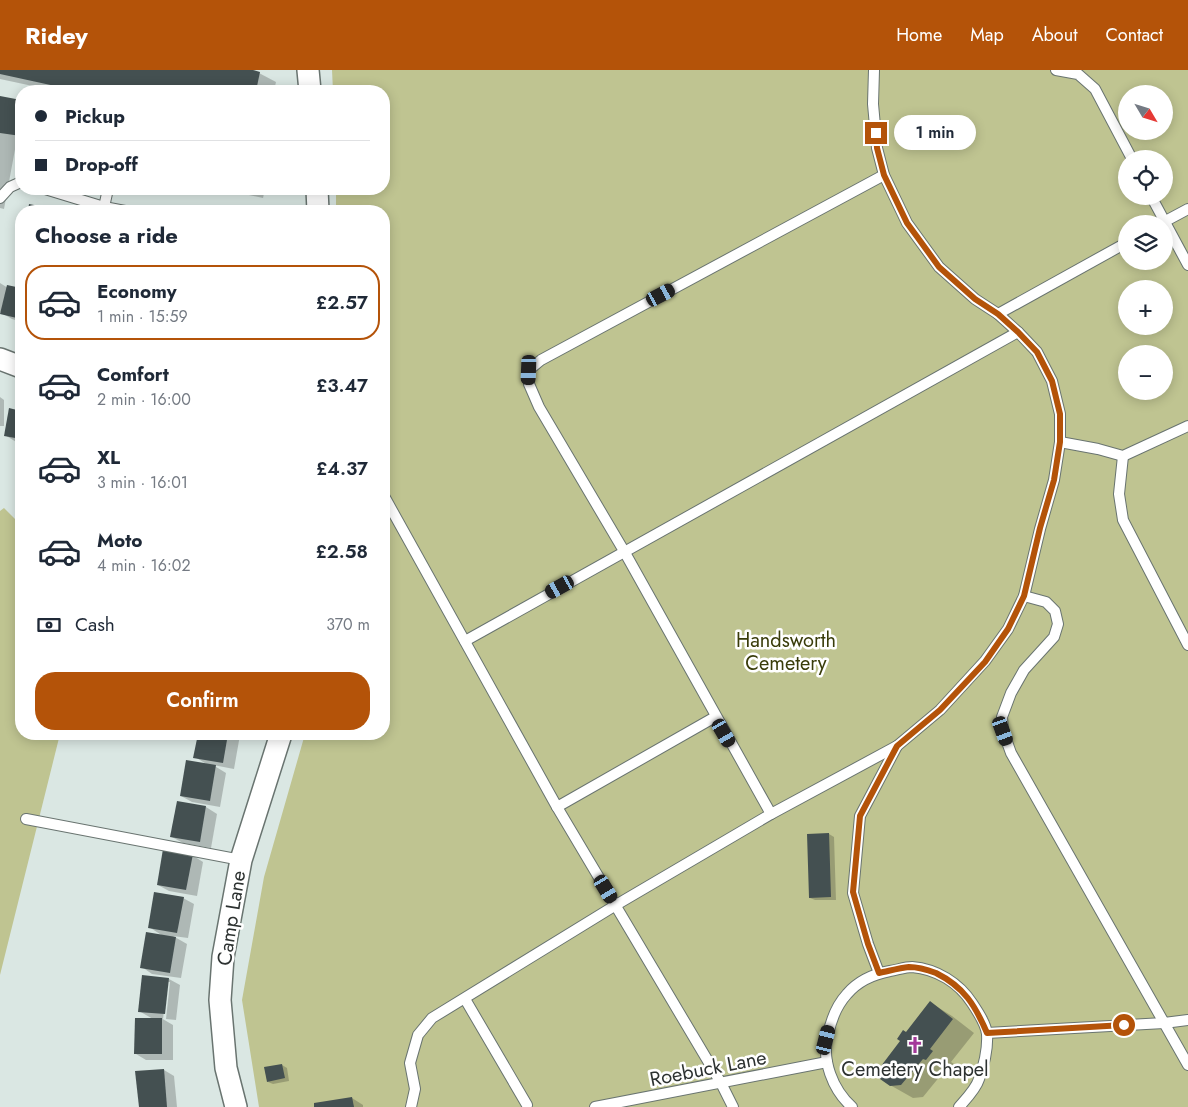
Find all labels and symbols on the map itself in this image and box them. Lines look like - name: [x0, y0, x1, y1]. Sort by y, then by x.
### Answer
- north arrow: [1118, 85, 1172, 140]
- callout: 1 min: [894, 116, 976, 150]
- route end: [865, 122, 887, 144]
- car: [644, 281, 677, 309]
- car: [520, 355, 537, 385]
- car: [543, 573, 576, 601]
- park label: Handsworth Cemetery: [736, 626, 836, 678]
- car: [990, 714, 1015, 748]
- car: [710, 716, 737, 750]
- street label: Camp Lane: [210, 869, 253, 968]
- car: [591, 872, 620, 906]
- route start: [1113, 1014, 1135, 1036]
- car: [815, 1024, 836, 1056]
- church icon: Cemetery Chapel: [905, 1035, 925, 1055]
- street label: Roebuck Lane: [647, 1043, 769, 1094]
- place label: Cemetery Chapel: [841, 1055, 989, 1084]

